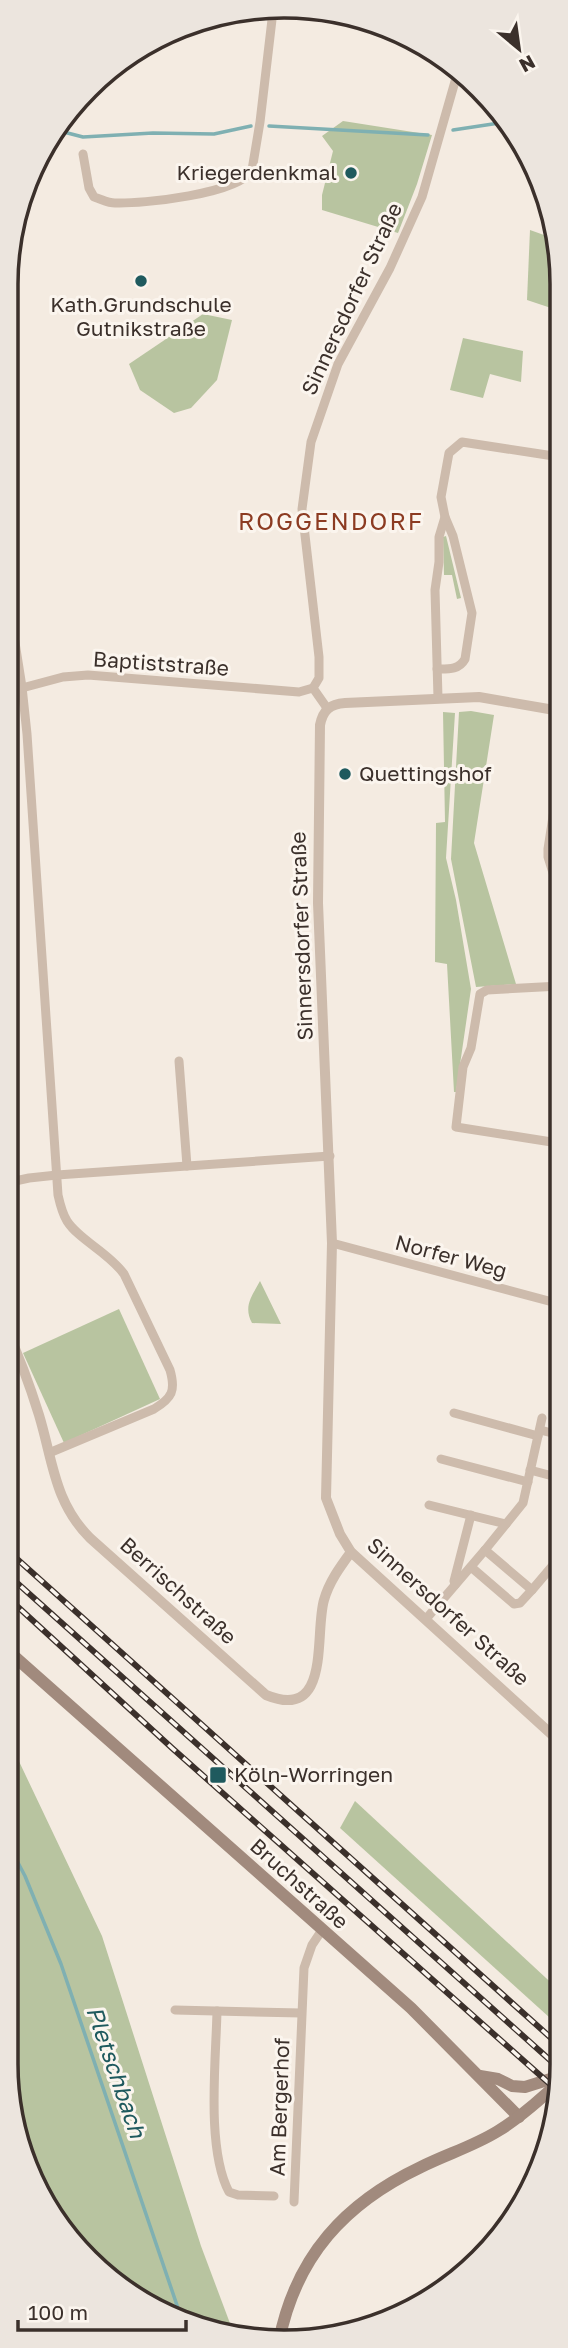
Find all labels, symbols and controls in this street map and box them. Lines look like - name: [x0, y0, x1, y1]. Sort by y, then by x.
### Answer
- north arrow: [484, 14, 554, 84]
- text: N: [516, 51, 539, 78]
- place label: Kriegerdenkmal: [176, 159, 337, 185]
- marker: Kriegerdenkmal: [343, 165, 359, 181]
- street label: Sinnersdorfer Straße: [295, 198, 407, 399]
- marker: Kath.Grundschule Gutnikstraße: [133, 273, 149, 289]
- place label: Kath.Grundschule Gutnikstraße: [50, 291, 232, 341]
- district label: ROGGENDORF: [238, 506, 424, 535]
- street label: Baptiststraße: [92, 645, 230, 681]
- place label: Quettingshof: [359, 760, 492, 786]
- marker: Quettingshof: [337, 766, 353, 782]
- street label: Sinnersdorfer Straße: [284, 831, 318, 1041]
- street label: Norfer Weg: [393, 1229, 510, 1283]
- street label: Berrischstraße: [115, 1531, 242, 1649]
- street label: Sinnersdorfer Straße: [362, 1532, 535, 1691]
- place label: Köln-Worringen: [234, 1761, 393, 1787]
- marker: Köln-Worringen: [208, 1765, 228, 1785]
- street label: Bruchstraße: [245, 1832, 354, 1934]
- water label: Pletschbach: [81, 2002, 153, 2142]
- street label: Am Bergerhof: [264, 2037, 294, 2177]
- scale bar: [18, 2288, 186, 2332]
- text: 100 m: [28, 2299, 88, 2325]

